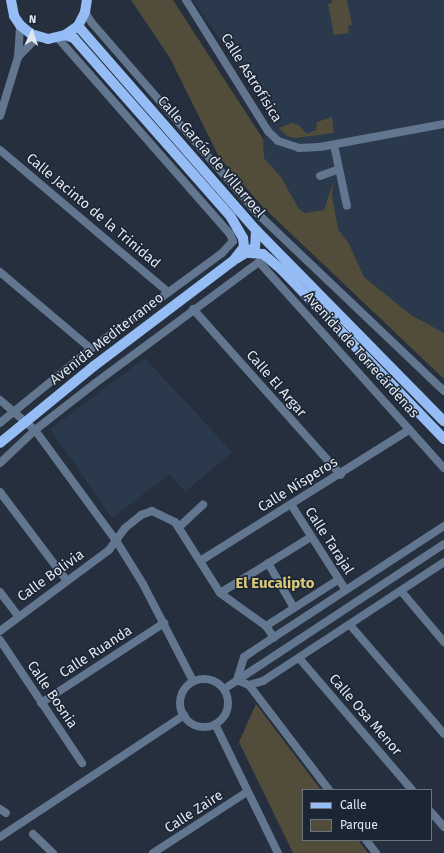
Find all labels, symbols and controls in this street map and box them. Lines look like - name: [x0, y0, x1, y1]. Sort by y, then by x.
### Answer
- north arrow: [12, 12, 52, 52]
- text: N: [29, 13, 37, 26]
- street label: Calle Astrofísica: [217, 30, 285, 126]
- street label: Calle García de Villarroel: [154, 93, 268, 221]
- street label: Calle Jacinto de la Trinidad: [23, 150, 163, 272]
- street label: Avenida de Torrecárdenas: [300, 288, 422, 422]
- street label: Avenida Mediterraneo: [47, 289, 167, 389]
- street label: Calle El Argar: [242, 347, 310, 421]
- street label: Calle Nísperos: [255, 454, 341, 516]
- street label: Calle Tarajal: [301, 504, 357, 578]
- street label: Calle Bolivia: [15, 546, 87, 606]
- district label: El Eucalipto: [235, 575, 315, 593]
- street label: Calle Ruanda: [57, 622, 135, 682]
- street label: Calle Bosnia: [23, 658, 81, 732]
- street label: Calle Osa Menor: [325, 671, 405, 759]
- street label: Calle Zaire: [162, 787, 226, 837]
- legend: [302, 789, 432, 841]
- text: Calle: [340, 798, 367, 812]
- text: Parque: [340, 818, 378, 832]

